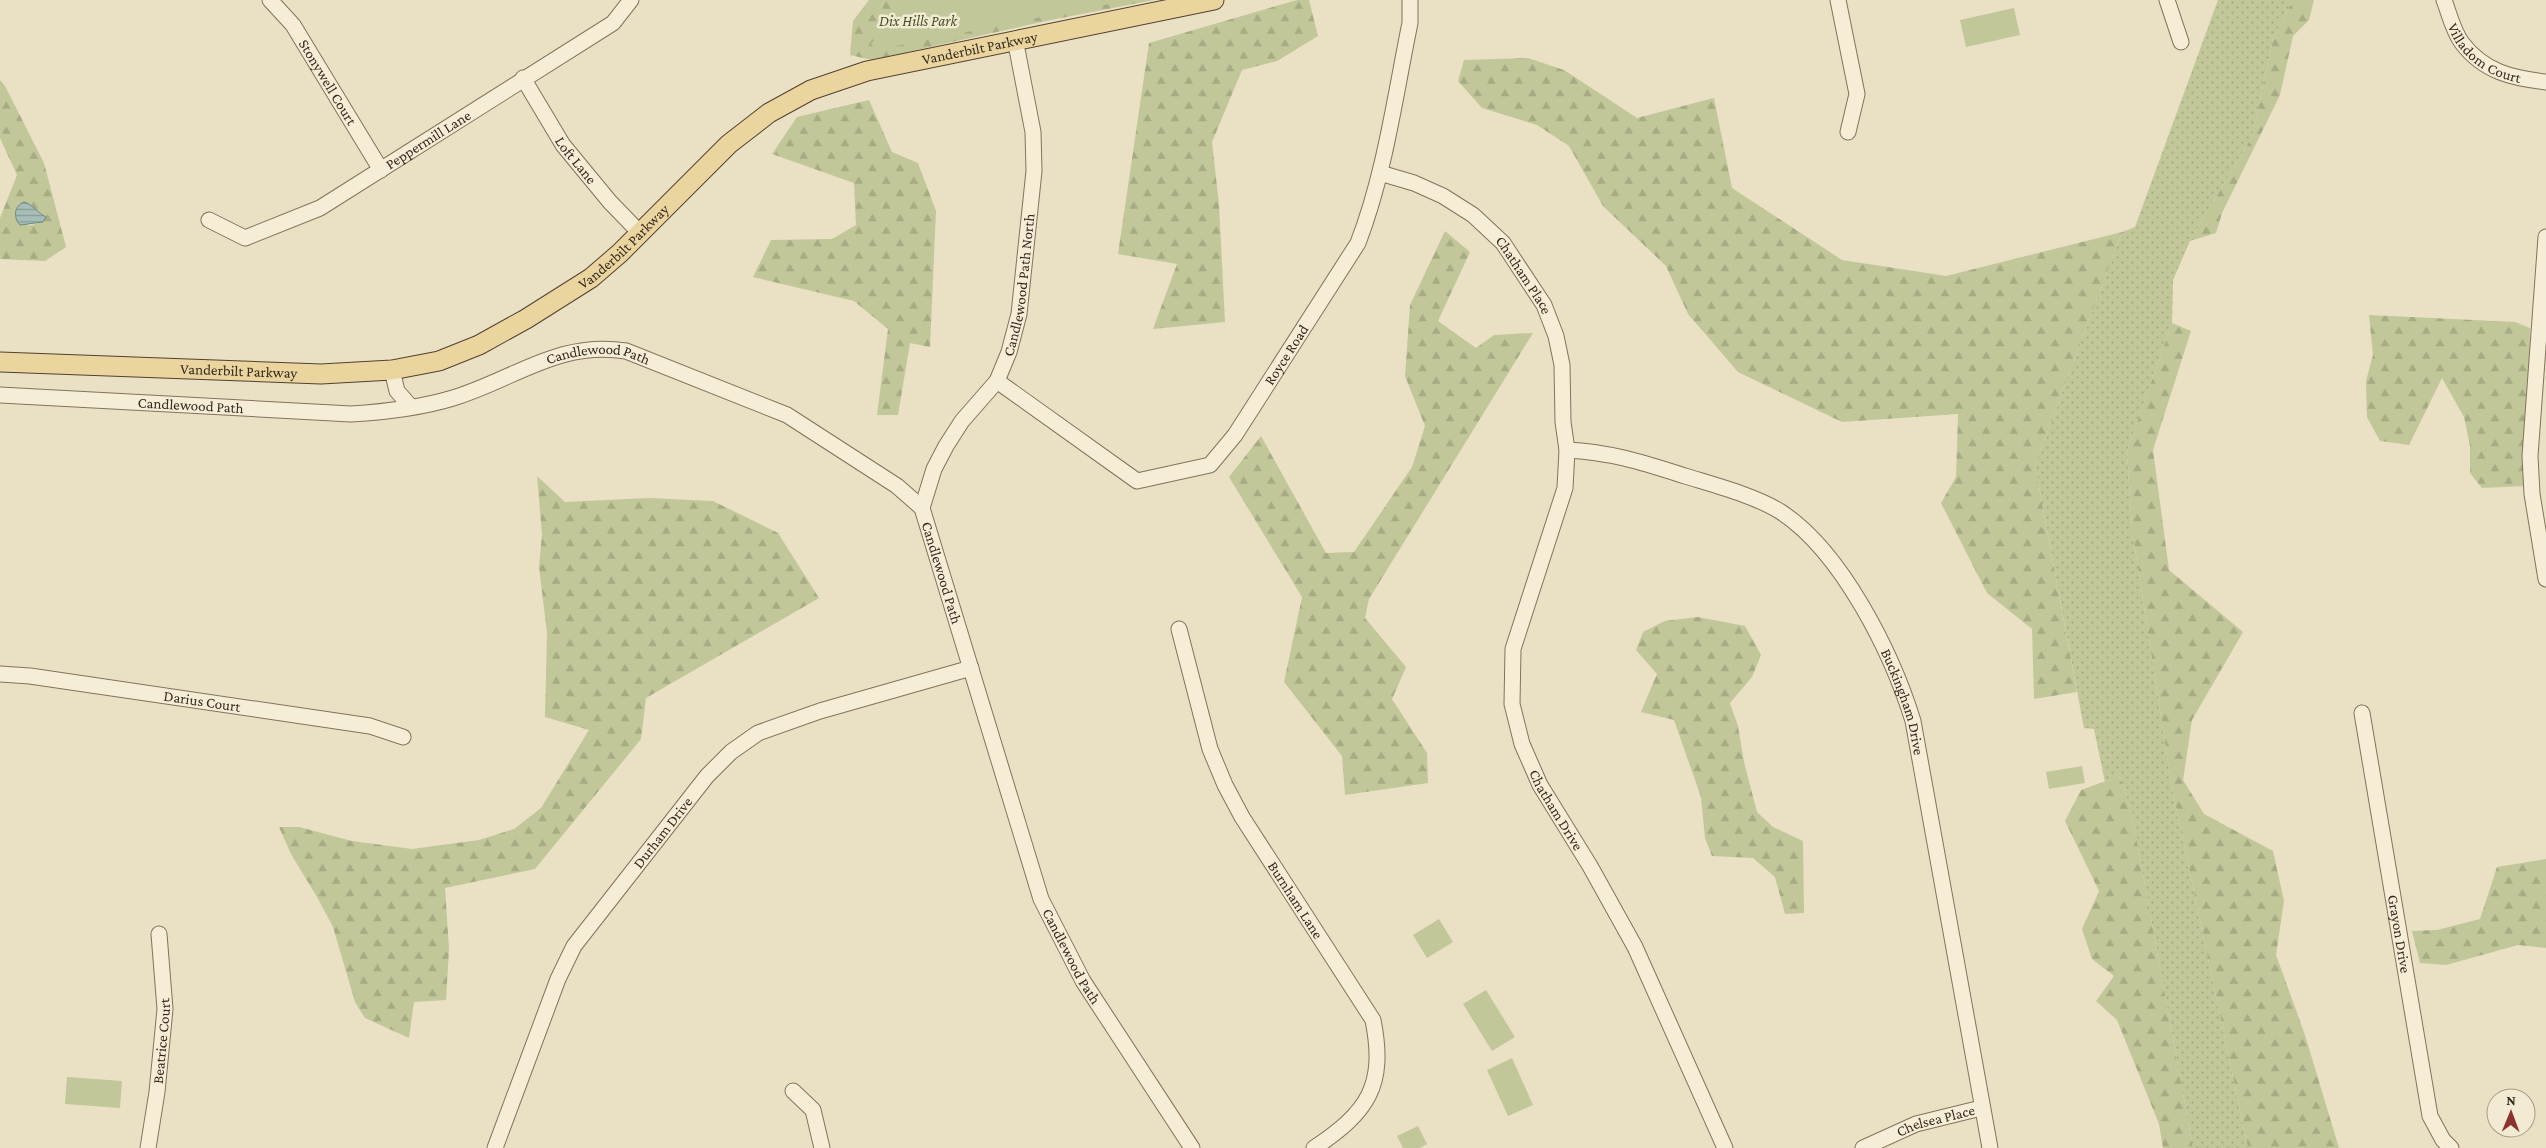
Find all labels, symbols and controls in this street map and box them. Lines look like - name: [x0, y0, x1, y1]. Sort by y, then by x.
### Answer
- park label: Dix Hills Park: [879, 13, 958, 29]
- street label: Villadom Court: [2445, 21, 2524, 86]
- street label: Vanderbilt Parkway: [921, 28, 1039, 68]
- street label: Stonywell Court: [296, 37, 360, 129]
- street label: Peppermill Lane: [383, 107, 474, 172]
- street label: Loft Lane: [552, 134, 600, 188]
- street label: Vanderbilt Parkway: [575, 201, 673, 292]
- street label: Candlewood Path North: [1000, 213, 1037, 358]
- street label: Chatham Place: [1493, 233, 1555, 317]
- street label: Royce Road: [1261, 322, 1312, 388]
- street label: Candlewood Path: [544, 341, 652, 368]
- street label: Vanderbilt Parkway: [180, 361, 298, 382]
- street label: Candlewood Path: [137, 394, 244, 416]
- street label: Candlewood Path: [919, 520, 965, 626]
- street label: Buckingham Drive: [1878, 646, 1927, 757]
- street label: Darius Court: [163, 688, 243, 715]
- street label: Chatham Drive: [1526, 767, 1587, 854]
- street label: Durham Drive: [630, 794, 696, 871]
- street label: Burnham Lane: [1265, 858, 1327, 942]
- street label: Grayon Drive: [2385, 893, 2414, 975]
- street label: Candlewood Path: [1039, 906, 1104, 1007]
- street label: Beatrice Court: [150, 996, 173, 1085]
- north arrow: [2486, 1088, 2536, 1138]
- text: N: [2506, 1092, 2517, 1108]
- street label: Chelsea Place: [1894, 1102, 1977, 1140]

